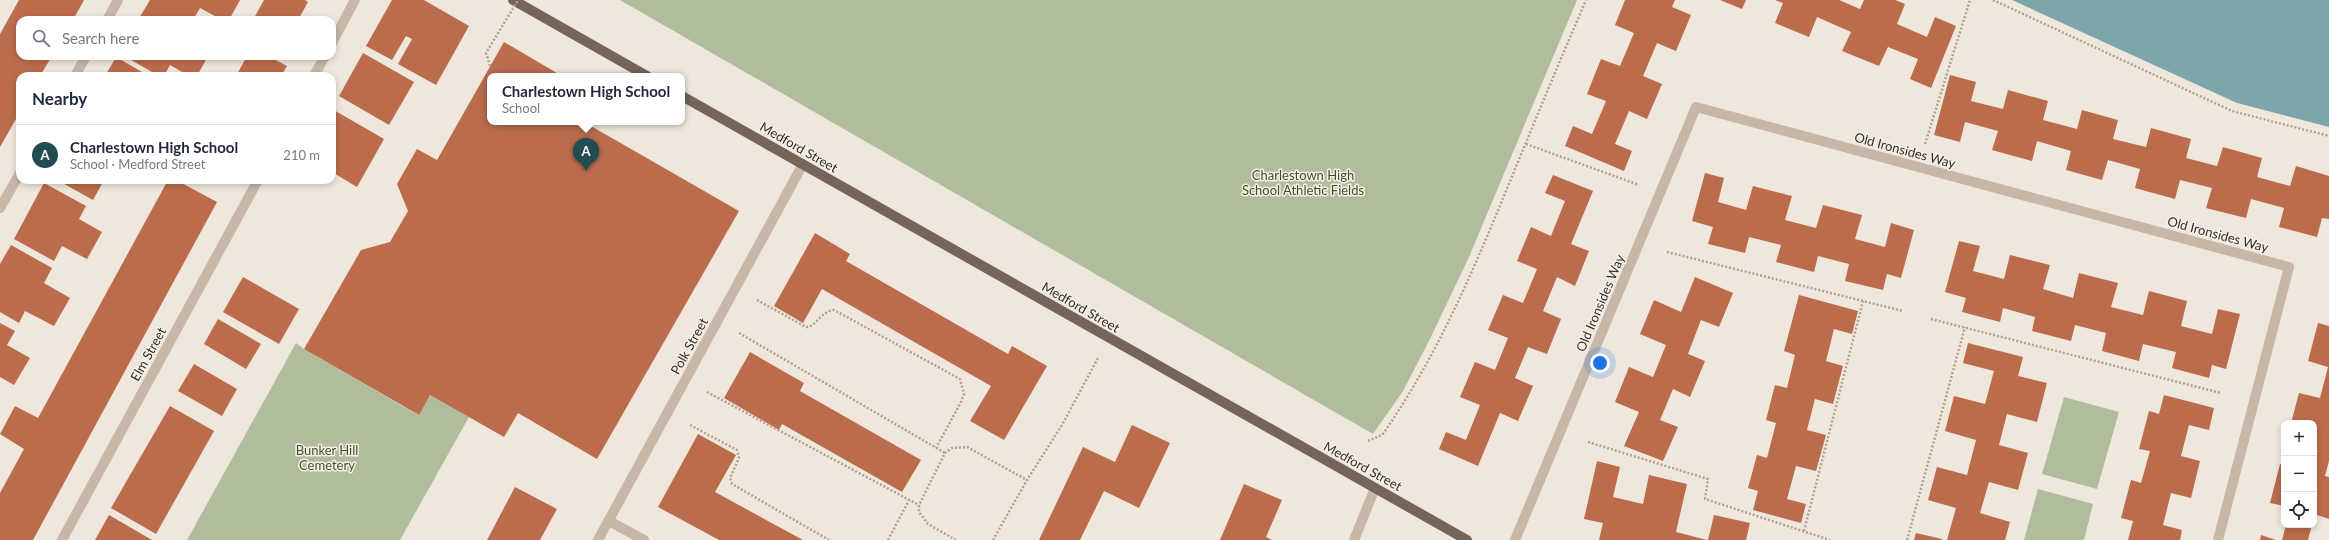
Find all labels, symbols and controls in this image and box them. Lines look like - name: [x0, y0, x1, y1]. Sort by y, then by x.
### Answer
- search box: [16, 16, 336, 60]
- icon: search: [30, 27, 52, 49]
- text: Search here: [62, 29, 139, 47]
- popup: [487, 73, 685, 125]
- text: Charlestown High School: [502, 82, 670, 100]
- text: Nearby: [32, 88, 87, 109]
- text: School: [502, 100, 540, 116]
- street label: Medford Street: [757, 118, 841, 176]
- street label: Old Ironsides Way: [1853, 129, 1958, 171]
- text: Charlestown High School: [70, 138, 238, 156]
- pin: A: [573, 138, 599, 171]
- text: A: [40, 147, 50, 163]
- text: 210 m: [283, 147, 320, 163]
- text: School · Medford Street: [70, 156, 205, 172]
- park label: Charlestown High School Athletic Fields: [1242, 167, 1364, 198]
- street label: Old Ironsides Way: [2166, 213, 2271, 255]
- street label: Old Ironsides Way: [1572, 252, 1628, 354]
- street label: Medford Street: [1039, 278, 1123, 336]
- street label: Polk Street: [667, 315, 711, 377]
- street label: Elm Street: [127, 324, 169, 384]
- your location: [1590, 353, 1610, 373]
- map controls: [2281, 420, 2317, 528]
- button: +: [2281, 420, 2317, 456]
- street label: Medford Street: [1321, 438, 1405, 494]
- park label: Bunker Hill Cemetery: [296, 442, 358, 473]
- button: −: [2281, 456, 2317, 492]
- button: locate: [2281, 492, 2317, 528]

